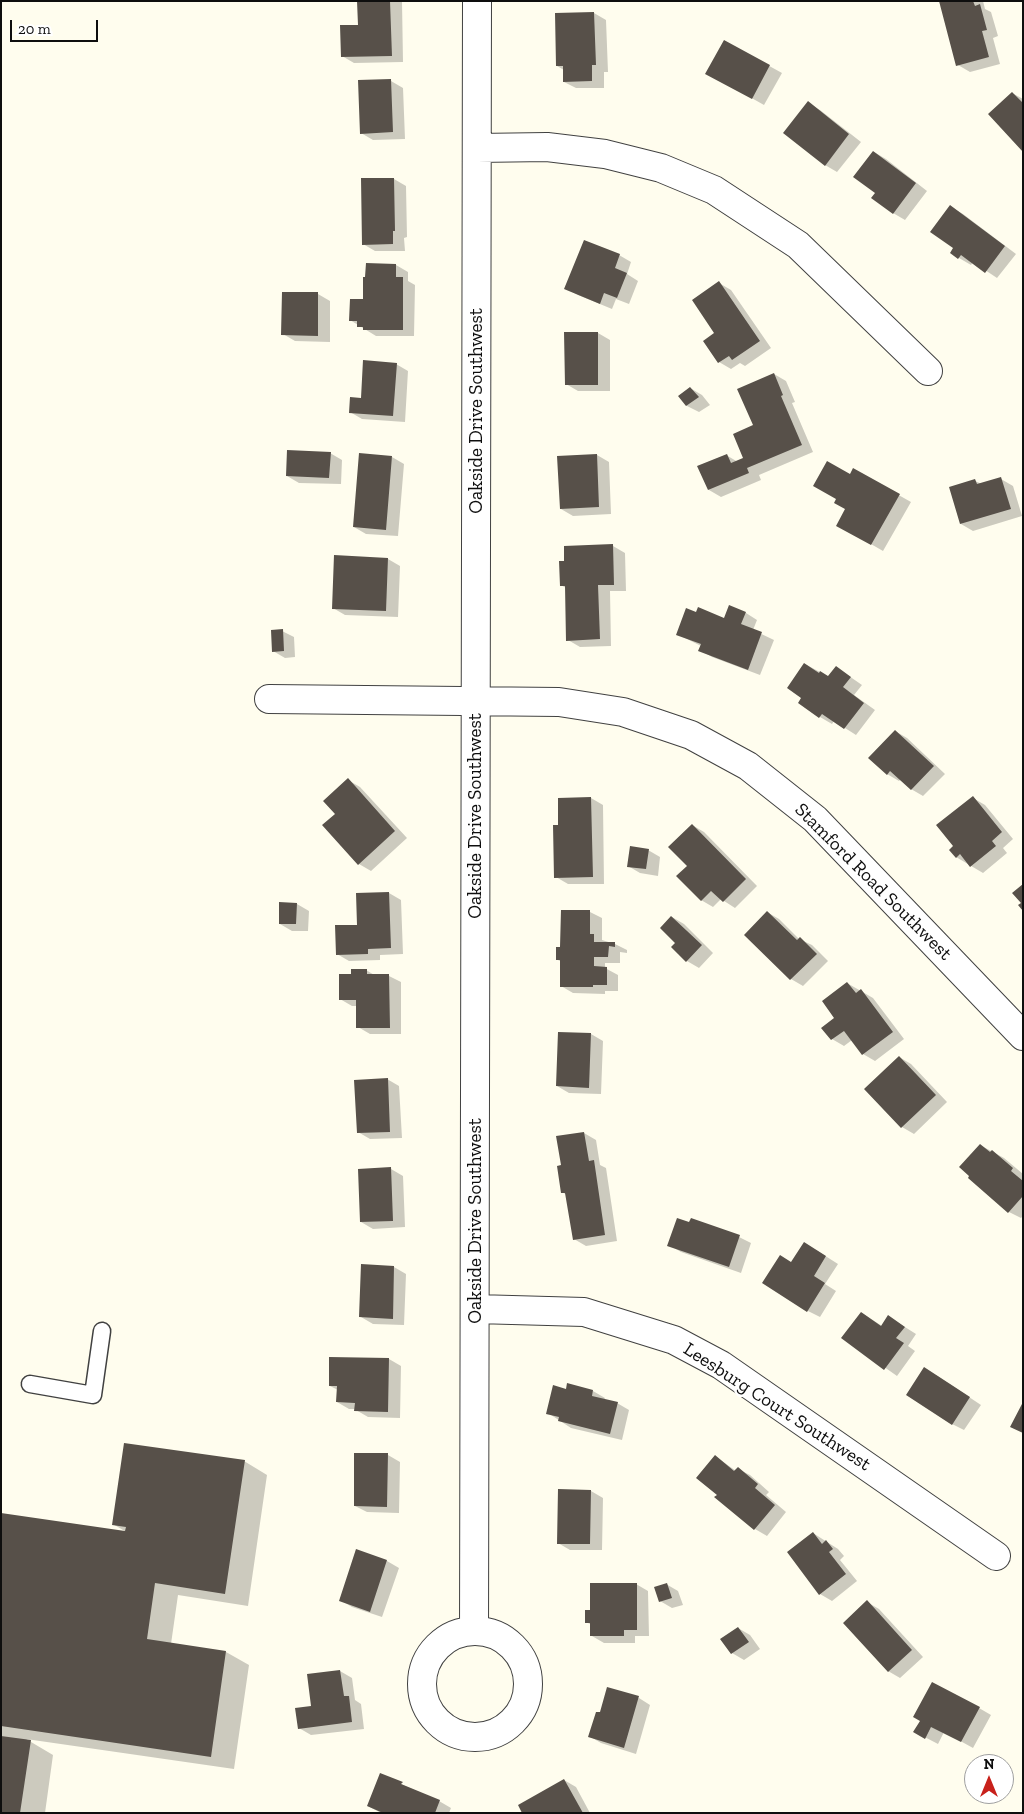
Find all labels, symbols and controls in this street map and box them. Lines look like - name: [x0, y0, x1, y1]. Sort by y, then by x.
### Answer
- scale bar: [12, 10, 100, 42]
- text: 20 m: [18, 20, 51, 38]
- street label: Oakside Drive Southwest: [466, 308, 488, 514]
- street label: Oakside Drive Southwest: [465, 713, 487, 919]
- street label: Stamford Road Southwest: [790, 799, 956, 965]
- street label: Oakside Drive Southwest: [465, 1118, 487, 1324]
- street label: Leesburg Court Southwest: [679, 1338, 875, 1476]
- north arrow: [964, 1754, 1014, 1804]
- text: N: [984, 1756, 994, 1773]

